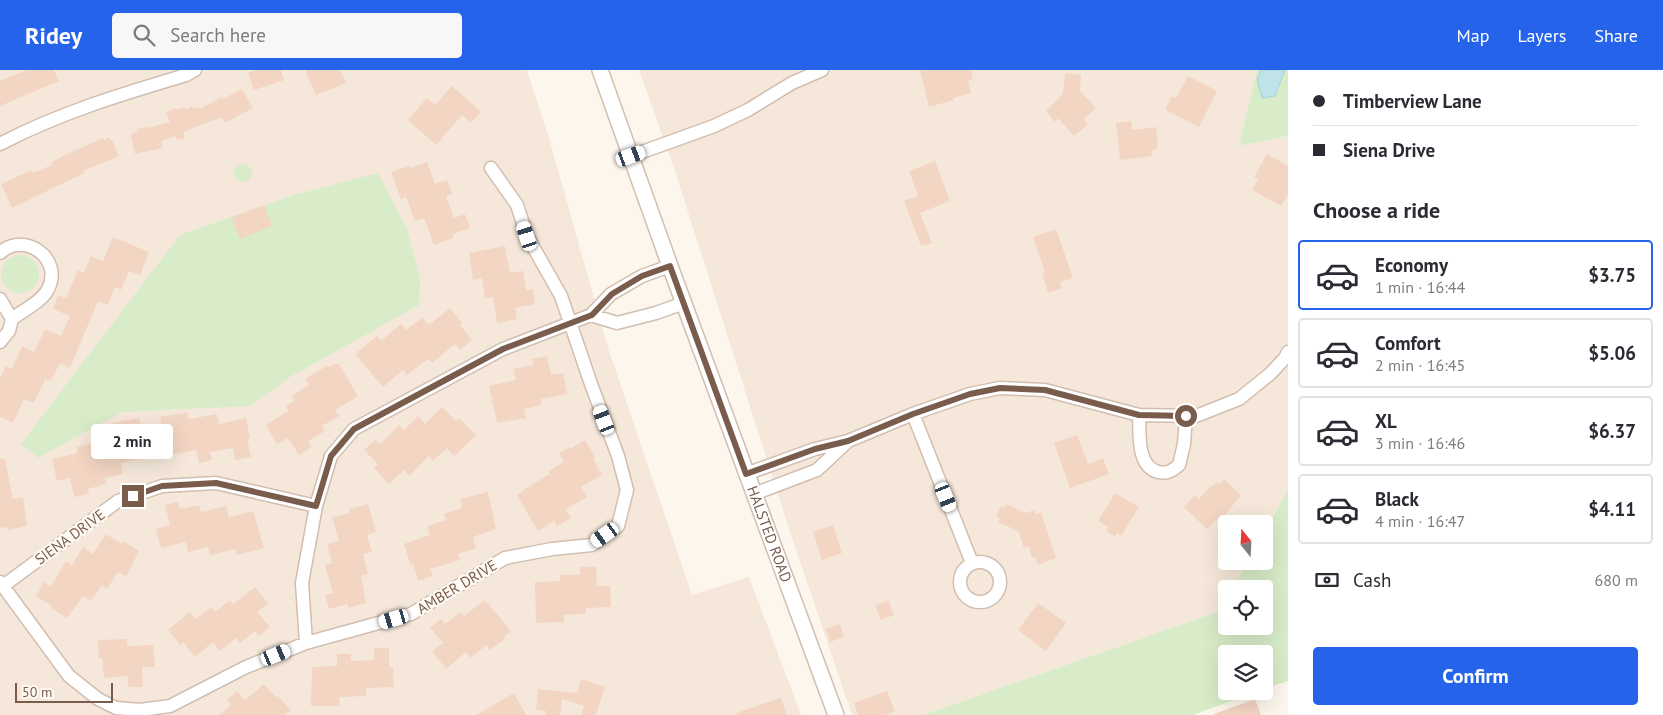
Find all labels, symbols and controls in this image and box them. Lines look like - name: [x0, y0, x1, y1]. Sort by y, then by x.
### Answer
- search box: [112, 13, 462, 58]
- text: Ridey: [25, 20, 82, 51]
- icon: search: [130, 21, 158, 49]
- text: Search here: [170, 23, 266, 47]
- text: Map: [1457, 24, 1489, 47]
- text: Layers: [1517, 24, 1566, 47]
- text: Share: [1594, 24, 1638, 47]
- text: Timberview Lane: [1343, 89, 1482, 113]
- text: Siena Drive: [1343, 138, 1435, 162]
- car: [614, 144, 647, 168]
- text: Choose a ride: [1313, 196, 1440, 224]
- car: [515, 219, 538, 253]
- icon: car: [1315, 253, 1360, 298]
- text: Economy: [1375, 253, 1448, 277]
- text: $3.75: [1588, 263, 1636, 287]
- text: 1 min · 16:44: [1375, 277, 1465, 297]
- icon: car: [1315, 331, 1360, 376]
- text: Comfort: [1375, 331, 1441, 355]
- text: $5.06: [1588, 341, 1636, 365]
- text: 2 min · 16:45: [1375, 355, 1465, 375]
- car: [591, 403, 616, 437]
- route start: [1175, 405, 1197, 427]
- icon: car: [1315, 409, 1360, 454]
- text: XL: [1375, 409, 1397, 433]
- text: $6.37: [1588, 419, 1636, 443]
- callout: 2 min: [92, 424, 174, 458]
- text: 2 min: [112, 431, 152, 451]
- text: 3 min · 16:46: [1375, 433, 1465, 453]
- car: [933, 480, 958, 514]
- street label: HALSTED ROAD: [743, 483, 796, 585]
- route end: [122, 485, 144, 507]
- icon: car: [1315, 487, 1360, 532]
- text: Black: [1375, 487, 1419, 511]
- text: $4.11: [1588, 497, 1636, 521]
- street label: SIENA DRIVE: [31, 505, 109, 568]
- text: 4 min · 16:47: [1375, 511, 1465, 531]
- north arrow: [1218, 515, 1272, 570]
- map controls: [1218, 515, 1273, 700]
- car: [588, 520, 621, 550]
- street label: AMBER DRIVE: [413, 555, 500, 618]
- icon: cash: [1313, 566, 1341, 594]
- text: Cash: [1353, 568, 1391, 592]
- text: 680 m: [1595, 570, 1638, 590]
- button: locate: [1218, 580, 1273, 635]
- car: [377, 608, 410, 630]
- car: [259, 642, 292, 668]
- button: layers: [1218, 645, 1273, 700]
- button: Confirm: [1313, 647, 1638, 705]
- scale bar: [15, 680, 112, 703]
- text: 50 m: [22, 683, 52, 701]

